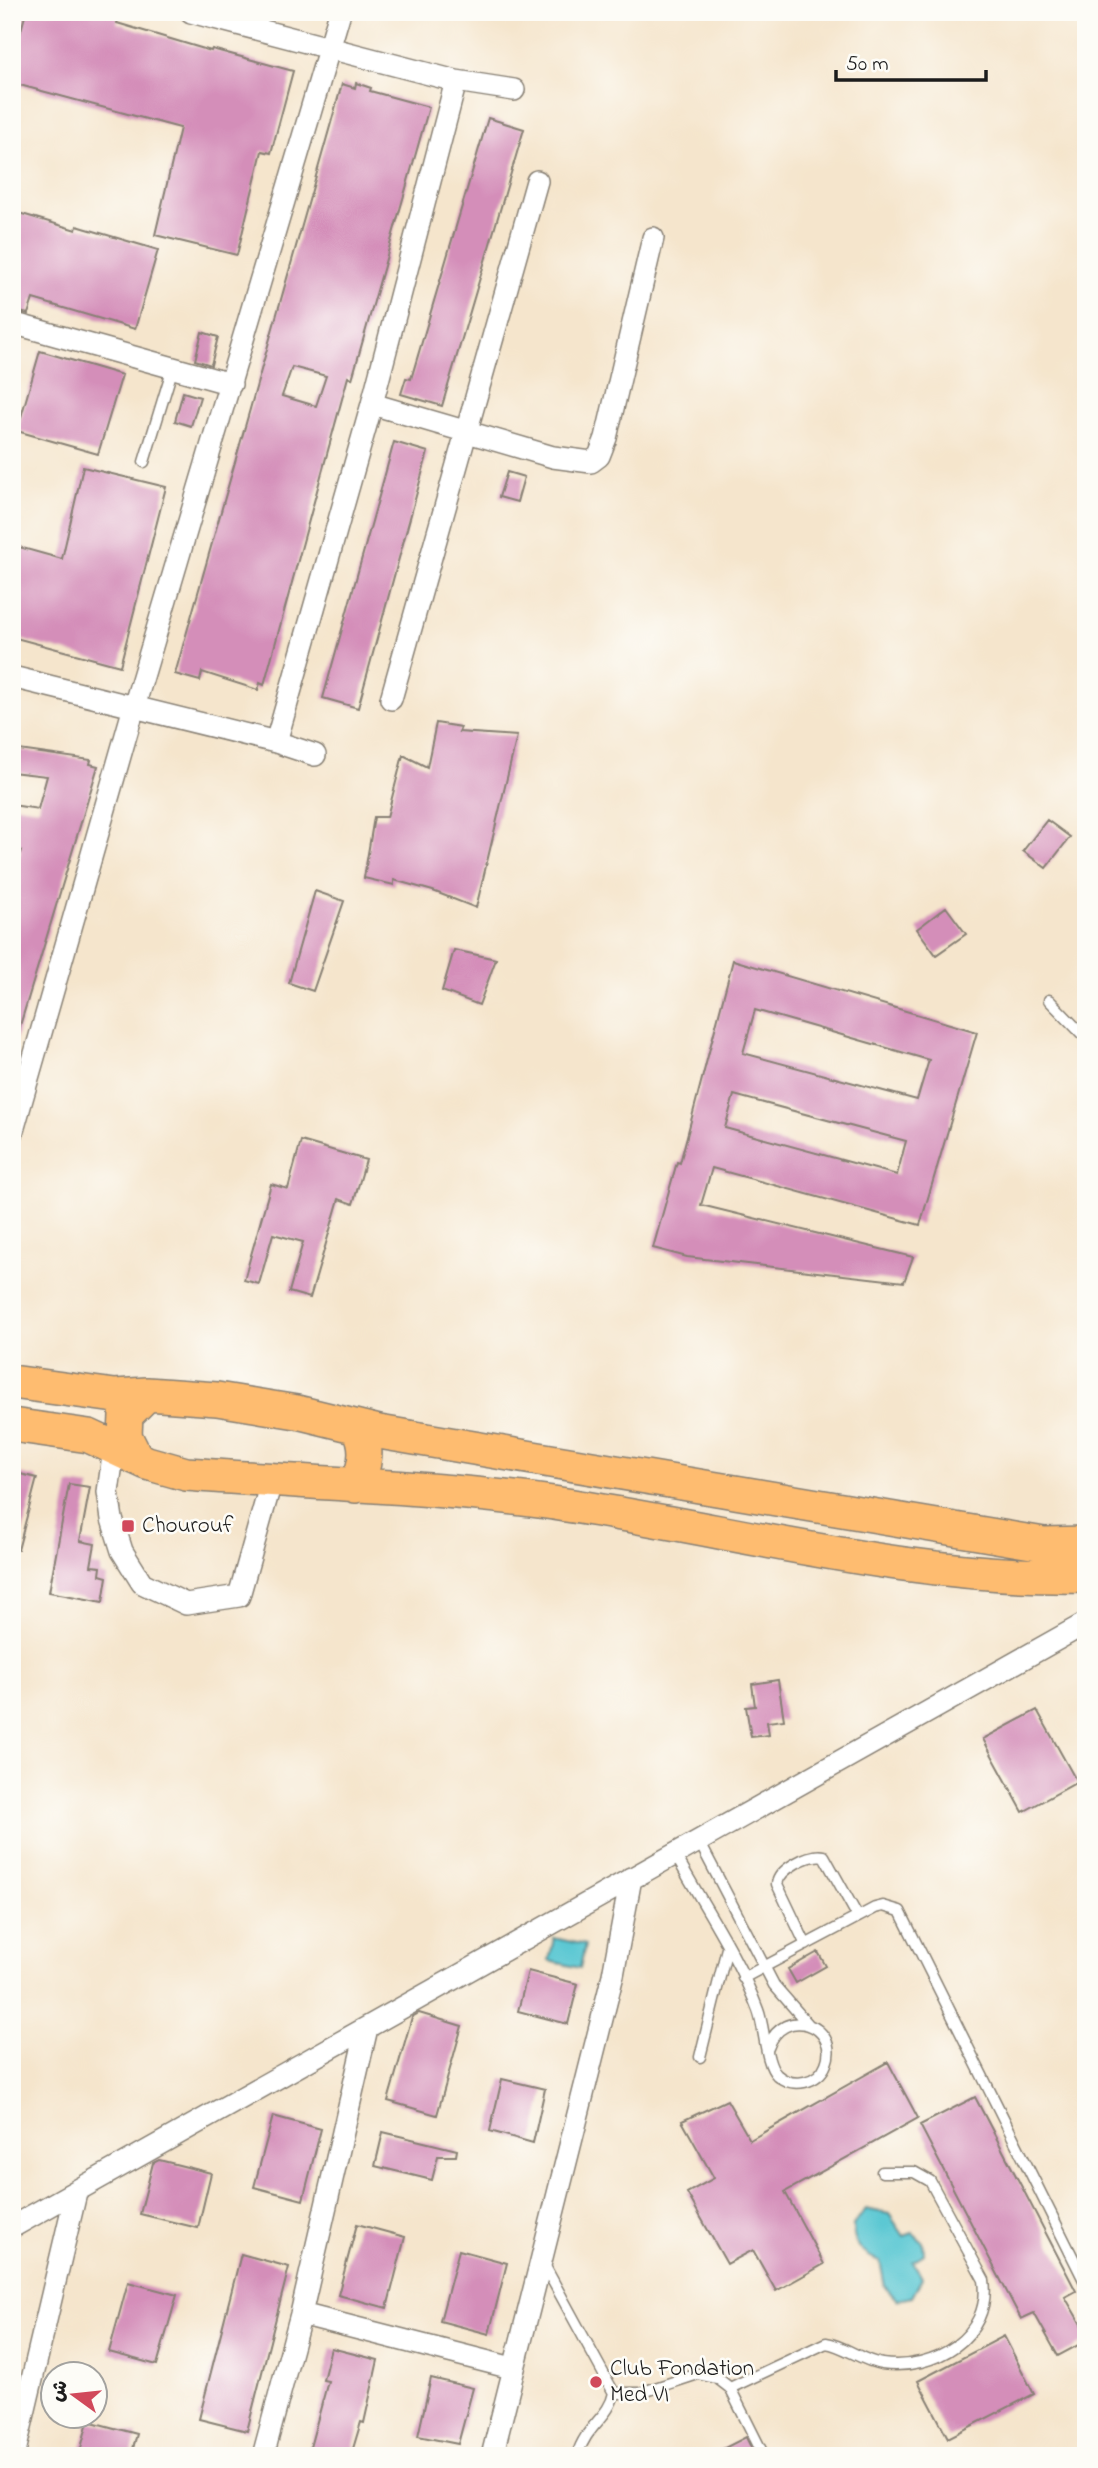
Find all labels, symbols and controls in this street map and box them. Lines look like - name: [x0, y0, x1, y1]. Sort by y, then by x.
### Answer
- scale bar: [836, 38, 986, 82]
- text: 50 m: [846, 50, 889, 80]
- place label: Chourouf: [142, 1510, 234, 1543]
- marker: Chourouf: [120, 1518, 136, 1534]
- place label: Club Fondation Med VI: [610, 2353, 754, 2412]
- north arrow: [38, 2360, 108, 2430]
- marker: Club Fondation Med VI: [588, 2374, 604, 2390]
- text: ش: [44, 2378, 76, 2405]

